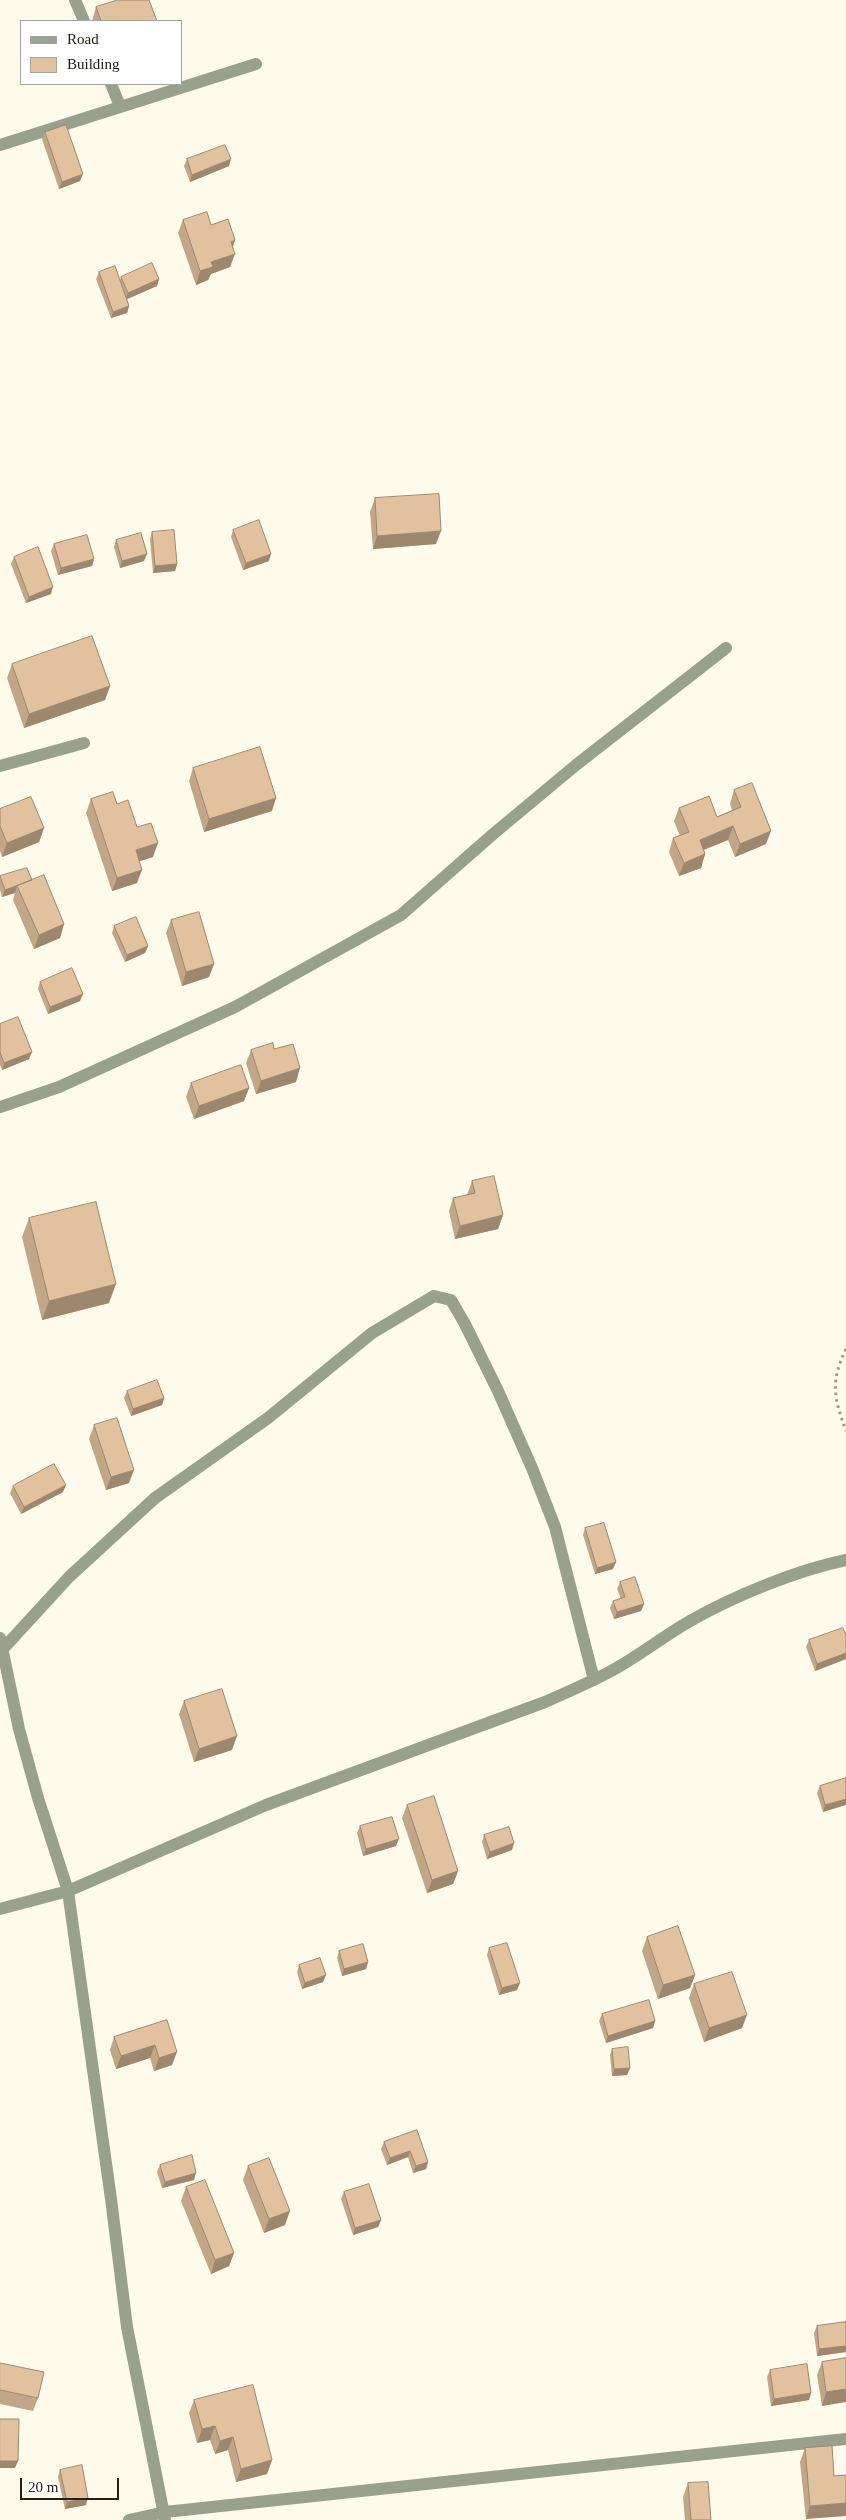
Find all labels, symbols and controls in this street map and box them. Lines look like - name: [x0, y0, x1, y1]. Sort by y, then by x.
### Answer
- legend: [20, 20, 182, 85]
- text: Road: [67, 31, 99, 47]
- text: Building: [67, 56, 120, 72]
- scale bar: [22, 2468, 121, 2500]
- text: 20 m: [28, 2479, 58, 2495]

